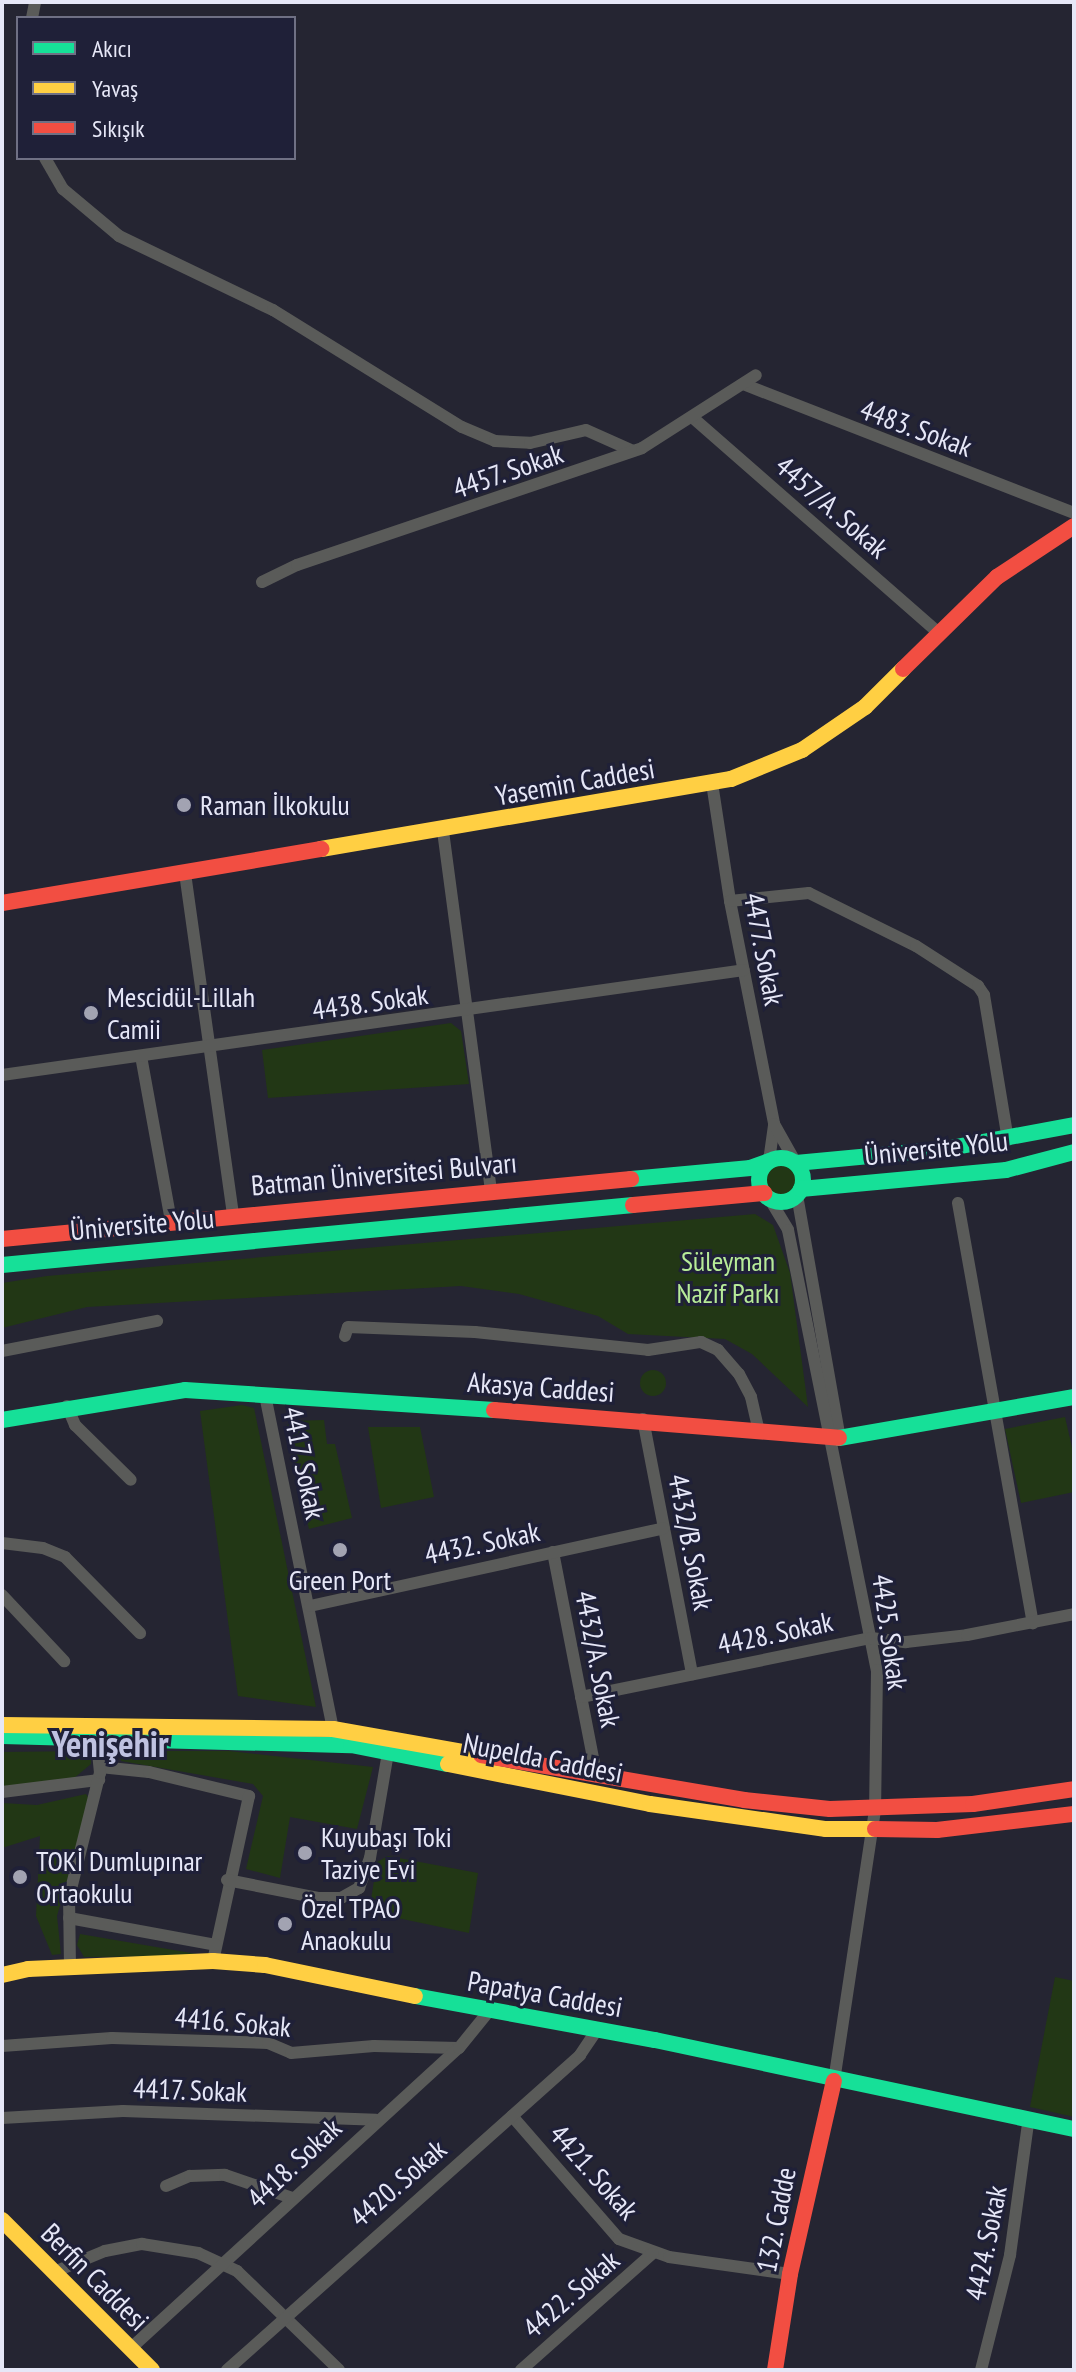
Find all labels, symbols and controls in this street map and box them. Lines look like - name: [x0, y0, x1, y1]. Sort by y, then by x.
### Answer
- legend: [16, 16, 296, 160]
- text: Akıcı: [92, 33, 132, 64]
- text: Yavaş: [92, 73, 138, 104]
- text: Sıkışık: [92, 113, 145, 144]
- street label: 4483. Sokak: [855, 392, 977, 464]
- street label: 4457. Sokak: [448, 436, 568, 506]
- street label: 4457/A. Sokak: [768, 448, 896, 566]
- street label: Yasemin Caddesi: [493, 751, 657, 813]
- place label: Raman İlkokulu: [200, 788, 350, 822]
- marker: Raman İlkokulu: [175, 796, 193, 814]
- street label: 4477. Sokak: [736, 889, 792, 1009]
- street label: 4438. Sokak: [309, 977, 431, 1027]
- place label: Mescidül-Lillah Camii: [107, 980, 255, 1046]
- marker: Mescidül-Lillah Camii: [82, 1004, 100, 1022]
- street label: Üniversite Yolu: [862, 1124, 1010, 1172]
- street label: Batman Üniversitesi Bulvarı: [250, 1146, 518, 1202]
- street label: Üniversite Yolu: [68, 1201, 216, 1247]
- park label: Süleyman Nazif Parkı: [676, 1244, 780, 1310]
- street label: Akasya Caddesi: [466, 1365, 616, 1409]
- street label: 4417. Sokak: [276, 1403, 332, 1523]
- street label: 4432/B. Sokak: [661, 1470, 721, 1614]
- street label: 4432. Sokak: [421, 1514, 543, 1572]
- marker: Green Port: [331, 1541, 349, 1559]
- place label: Green Port: [289, 1563, 391, 1597]
- street label: 4425. Sokak: [865, 1571, 915, 1693]
- street label: 4432/A. Sokak: [568, 1587, 628, 1731]
- street label: 4428. Sokak: [714, 1604, 836, 1662]
- district label: Yenişehir: [51, 1722, 169, 1766]
- street label: Nupelda Caddesi: [460, 1726, 626, 1790]
- place label: Kuyubaşı Toki Taziye Evi: [321, 1820, 453, 1886]
- place label: TOKİ Dumlupınar Ortaokulu: [36, 1844, 202, 1910]
- marker: Kuyubaşı Toki Taziye Evi: [296, 1844, 314, 1862]
- marker: TOKİ Dumlupınar Ortaokulu: [11, 1868, 29, 1886]
- place label: Özel TPAO Anaokulu: [301, 1891, 401, 1957]
- marker: Özel TPAO Anaokulu: [276, 1915, 294, 1933]
- street label: Papatya Caddesi: [465, 1964, 625, 2024]
- street label: 4416. Sokak: [173, 2000, 293, 2044]
- street label: 4417. Sokak: [132, 2071, 248, 2109]
- street label: 4418. Sokak: [239, 2110, 349, 2216]
- street label: 4421. Sokak: [542, 2117, 646, 2227]
- street label: 4420. Sokak: [342, 2132, 454, 2234]
- street label: 132. Cadde: [749, 2164, 803, 2276]
- street label: 4424. Sokak: [958, 2182, 1014, 2304]
- street label: Berfin Caddesi: [34, 2216, 156, 2338]
- street label: 4422. Sokak: [515, 2243, 627, 2345]

